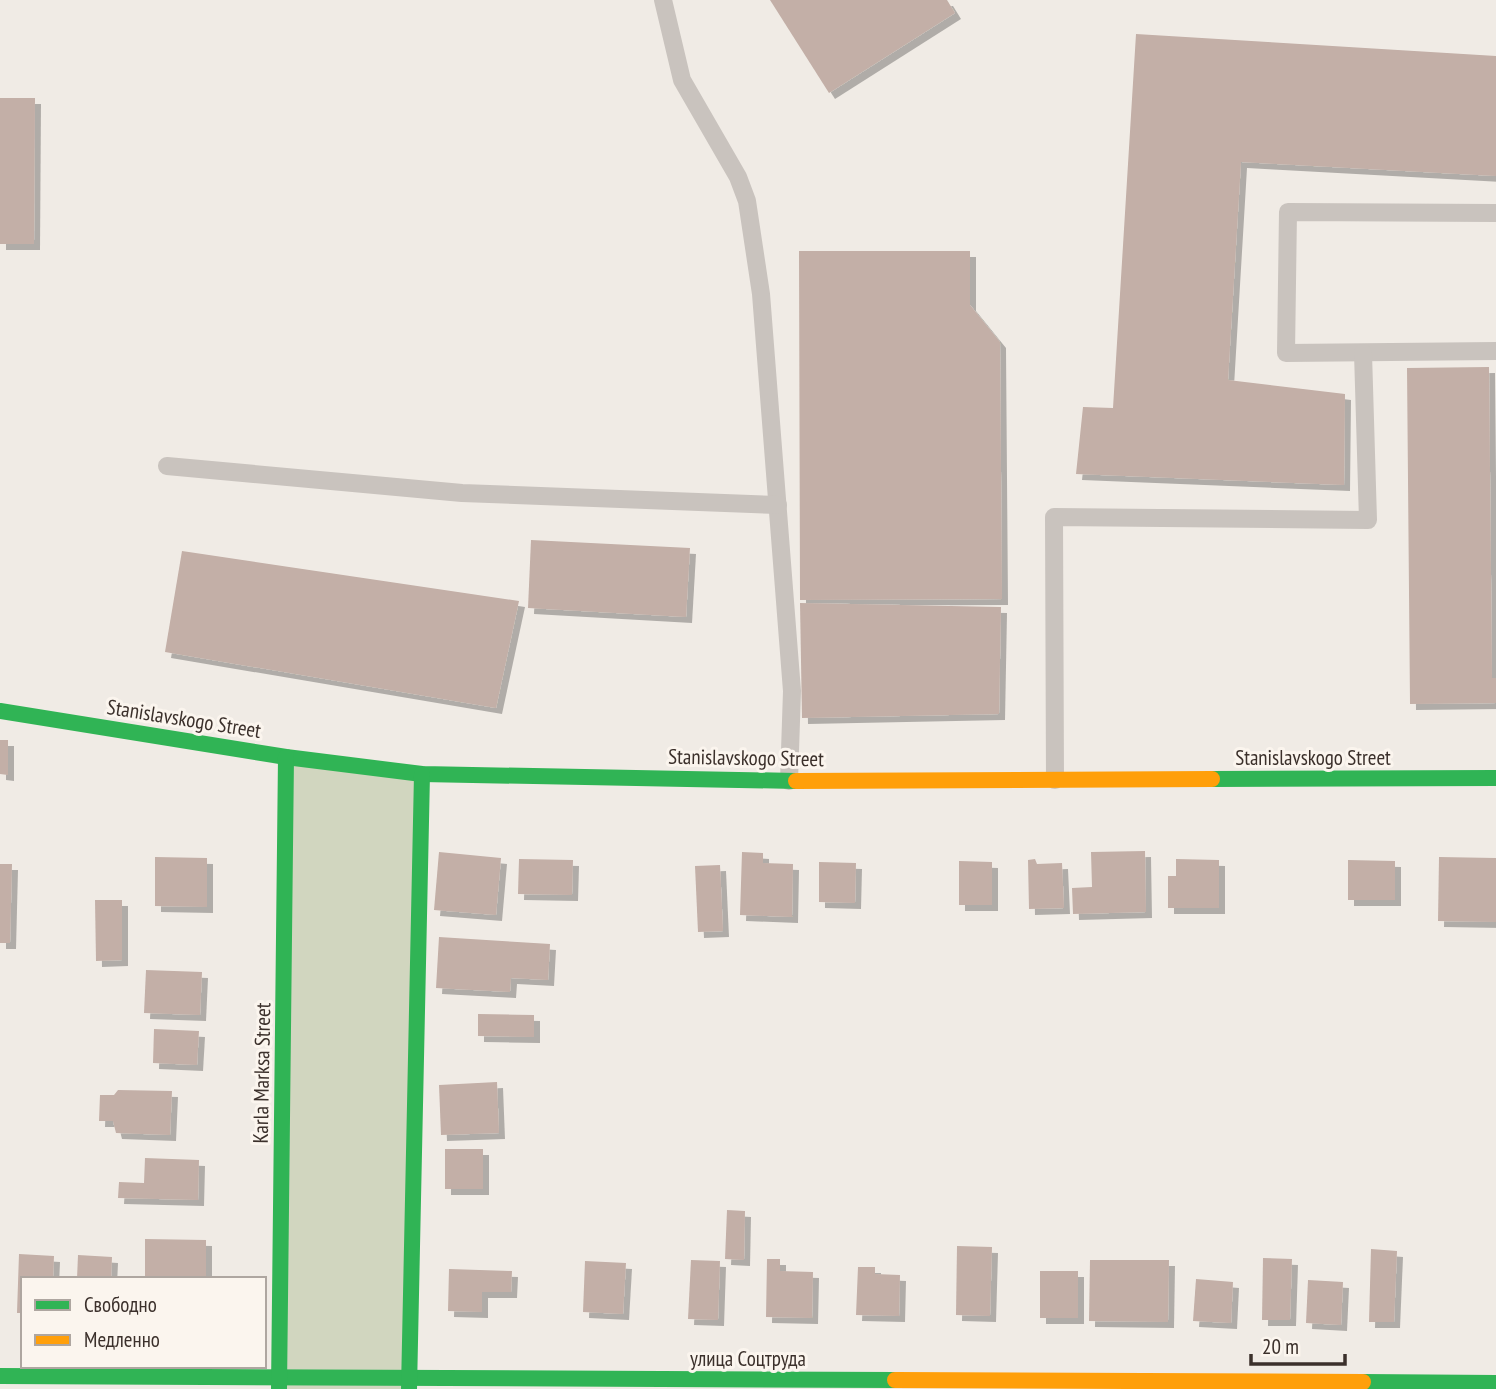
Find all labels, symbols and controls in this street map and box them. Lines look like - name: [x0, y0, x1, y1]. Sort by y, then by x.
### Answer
- street label: Stanislavskogo Street: [105, 693, 263, 744]
- street label: Stanislavskogo Street: [668, 743, 824, 772]
- street label: Stanislavskogo Street: [1235, 744, 1391, 771]
- street label: Karla Marksa Street: [247, 1002, 276, 1144]
- legend: [21, 1277, 266, 1368]
- text: Свободно: [84, 1291, 157, 1318]
- scale bar: [1251, 1322, 1346, 1366]
- text: Медленно: [84, 1326, 160, 1353]
- text: 20 m: [1262, 1333, 1299, 1360]
- street label: улица Соцтруда: [690, 1345, 806, 1372]

